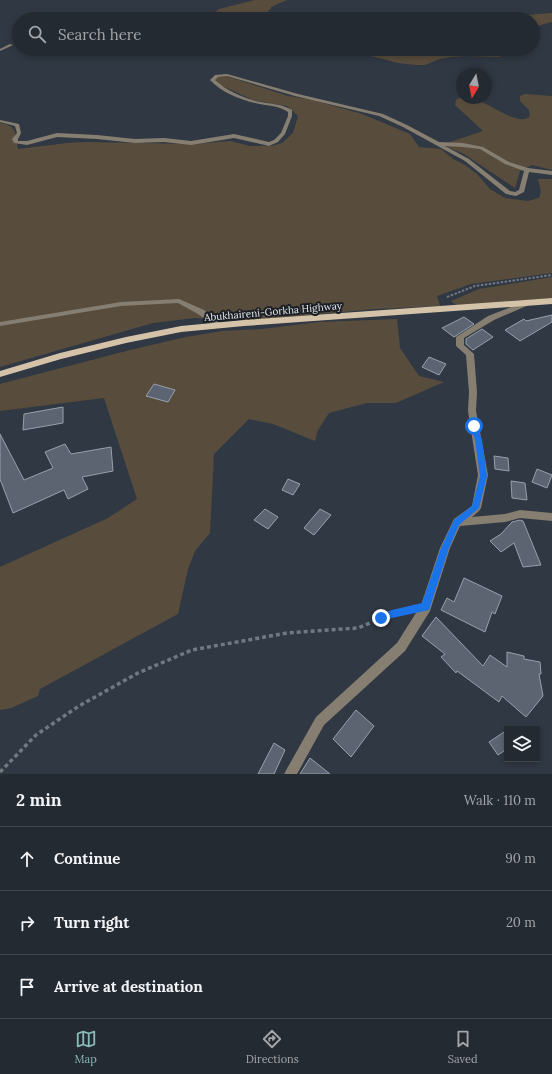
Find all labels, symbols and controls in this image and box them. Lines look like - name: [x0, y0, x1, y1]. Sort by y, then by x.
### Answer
- search box: [12, 12, 540, 56]
- icon: search: [26, 23, 48, 45]
- text: Search here: [58, 25, 141, 44]
- north arrow: [456, 68, 492, 104]
- street label: Abukhaireni-Gorkha Highway: [203, 299, 343, 324]
- route start: [465, 417, 483, 435]
- route end: [372, 609, 390, 627]
- map controls: [504, 726, 540, 762]
- button: layers: [504, 726, 540, 762]
- text: 2 min: [16, 789, 62, 811]
- text: Walk · 110 m: [464, 792, 536, 809]
- icon: ahead: [16, 848, 38, 870]
- text: Continue: [54, 849, 120, 868]
- text: 90 m: [505, 850, 536, 867]
- icon: right: [16, 912, 38, 934]
- text: Turn right: [54, 913, 130, 932]
- text: 20 m: [506, 914, 536, 931]
- icon: arrive: [16, 976, 38, 998]
- text: Arrive at destination: [54, 977, 203, 996]
- tab: Map: [74, 1028, 97, 1066]
- tab: Directions: [246, 1028, 299, 1066]
- tab: Saved: [448, 1028, 478, 1066]

